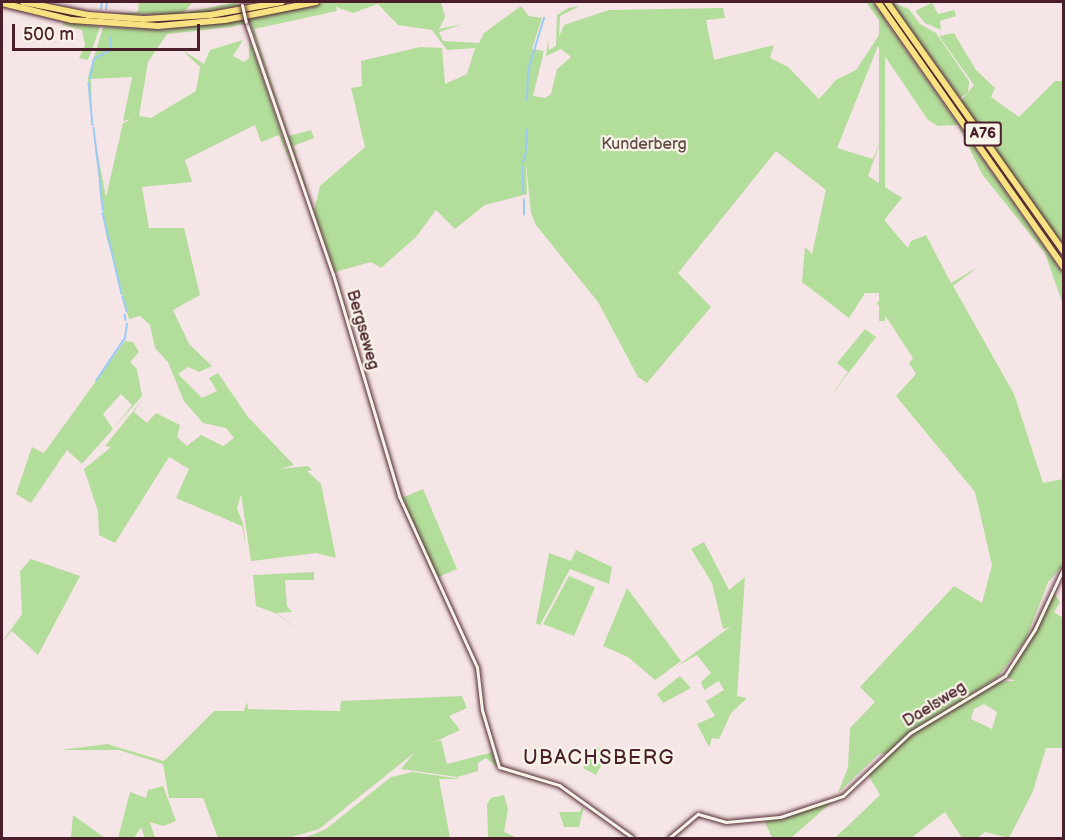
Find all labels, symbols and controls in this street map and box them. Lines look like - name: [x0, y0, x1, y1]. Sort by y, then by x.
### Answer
- scale bar: [15, 12, 202, 50]
- text: 500 m: [23, 24, 74, 45]
- road number: A76: [964, 122, 1002, 146]
- park label: Kunderberg: [601, 135, 687, 155]
- street label: Bergseweg: [341, 288, 383, 372]
- street label: Daelsweg: [900, 678, 970, 732]
- district label: UBACHSBERG: [523, 746, 675, 770]

